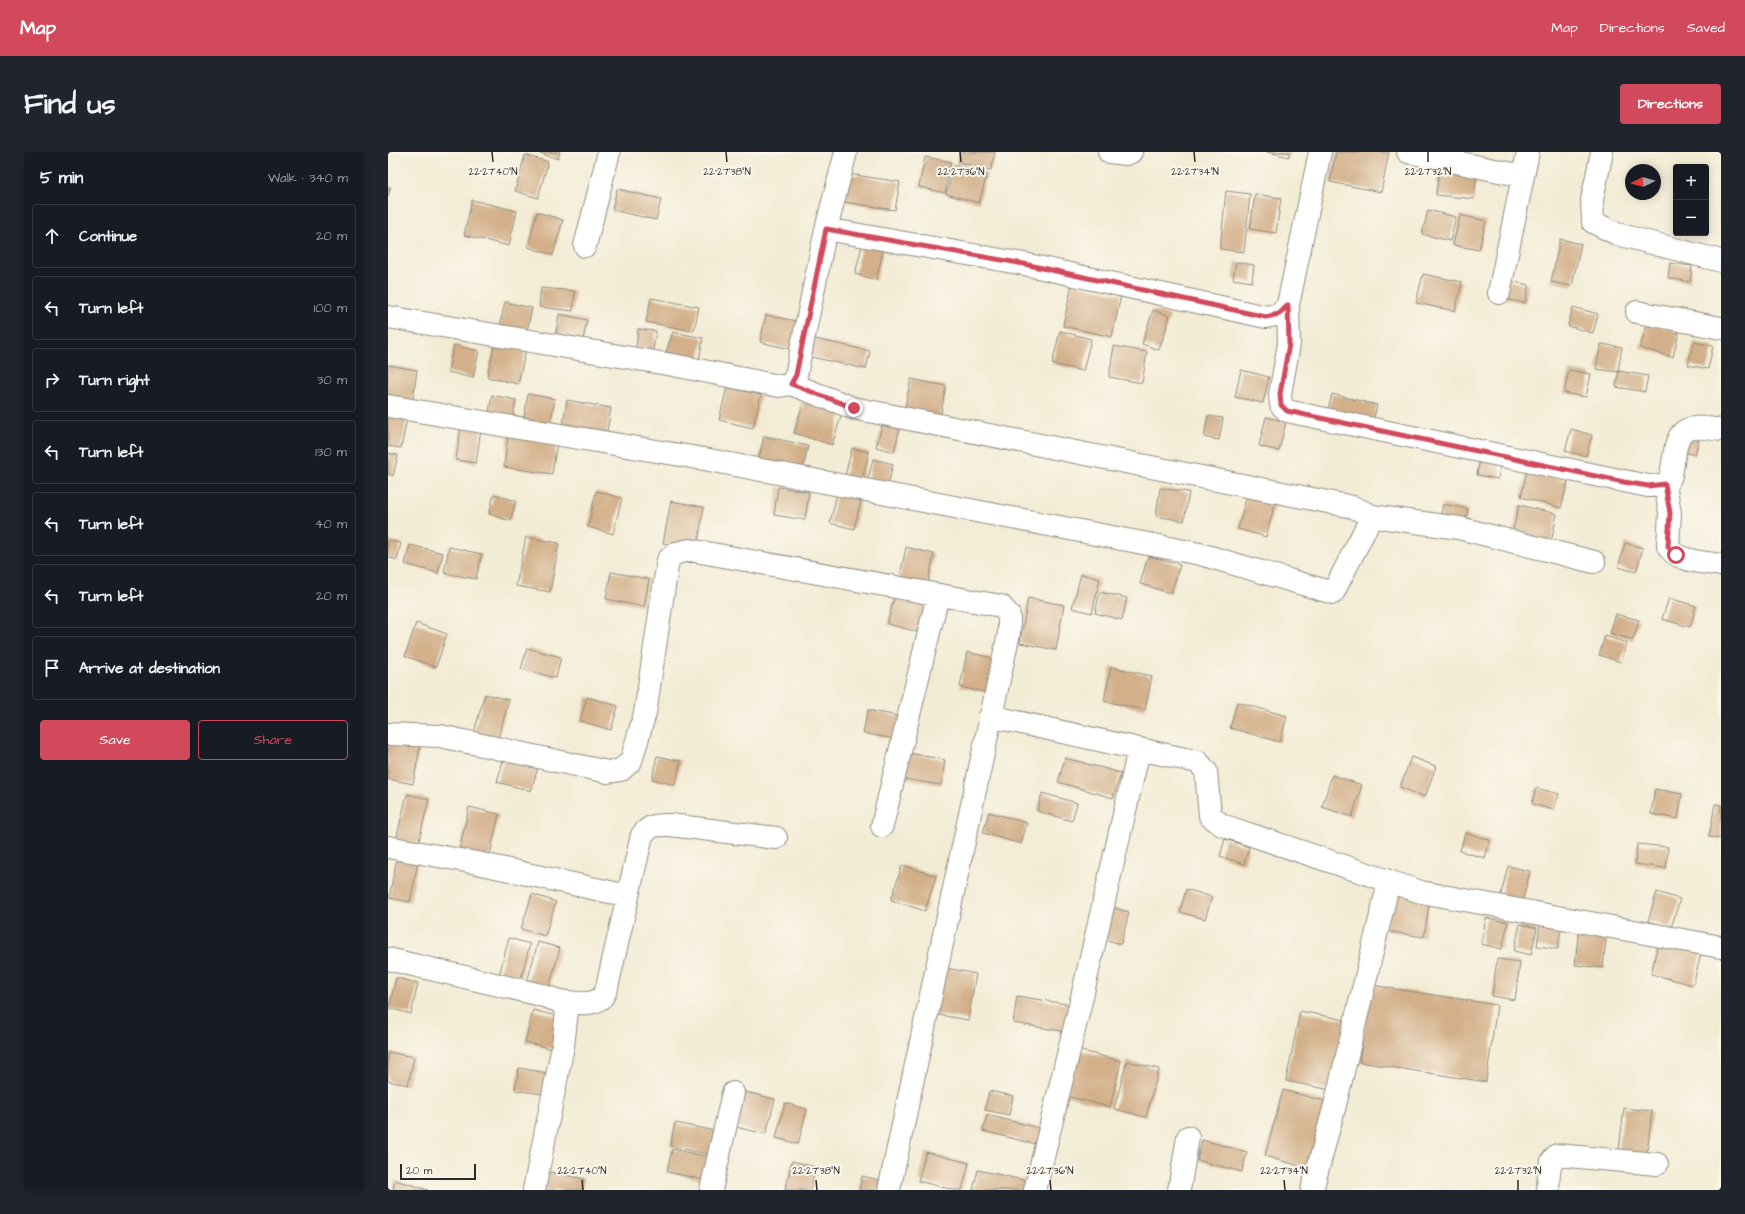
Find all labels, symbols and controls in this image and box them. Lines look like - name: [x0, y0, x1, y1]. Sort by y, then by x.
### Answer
- text: Map: [20, 15, 56, 42]
- text: Map: [1551, 18, 1578, 38]
- text: Directions: [1600, 18, 1665, 38]
- text: Saved: [1687, 18, 1725, 38]
- button: Directions: [1620, 84, 1721, 124]
- text: Find us: [24, 85, 115, 124]
- north arrow: [1625, 164, 1661, 200]
- map controls: [1673, 164, 1709, 236]
- button: +: [1673, 164, 1709, 200]
- text: 22°27'40"N: [469, 165, 517, 179]
- text: 22°27'38"N: [703, 165, 751, 179]
- text: 22°27'36"N: [937, 165, 985, 179]
- text: 22°27'34"N: [1171, 165, 1219, 179]
- text: 22°27'32"N: [1405, 165, 1451, 179]
- text: 5 min: [40, 166, 83, 190]
- text: Walk · 340 m: [268, 169, 348, 187]
- button: −: [1673, 200, 1709, 236]
- icon: ahead: [41, 225, 63, 247]
- text: Continue: [79, 226, 137, 247]
- text: 20 m: [316, 227, 347, 245]
- icon: left: [41, 297, 63, 319]
- text: Turn left: [79, 298, 143, 319]
- text: 100 m: [314, 299, 347, 317]
- icon: right: [41, 369, 63, 391]
- text: Turn right: [79, 370, 150, 391]
- text: 30 m: [317, 371, 347, 389]
- route end: [845, 399, 863, 417]
- icon: left: [41, 441, 63, 463]
- text: Turn left: [79, 442, 143, 463]
- text: 130 m: [315, 443, 347, 461]
- icon: left: [41, 513, 63, 535]
- text: Turn left: [79, 514, 143, 535]
- text: 40 m: [315, 515, 347, 533]
- route start: [1667, 546, 1685, 564]
- icon: left: [41, 585, 63, 607]
- text: Turn left: [79, 586, 143, 607]
- text: 20 m: [316, 587, 347, 605]
- icon: arrive: [41, 657, 63, 679]
- text: Arrive at destination: [79, 658, 220, 679]
- button: Save: [40, 720, 190, 760]
- button: Share: [198, 720, 348, 760]
- scale bar: [400, 1162, 476, 1181]
- text: 20 m: [406, 1163, 432, 1178]
- text: 22°27'40"N: [558, 1164, 606, 1178]
- text: 22°27'38"N: [792, 1164, 840, 1178]
- text: 22°27'36"N: [1026, 1164, 1074, 1178]
- text: 22°27'34"N: [1260, 1164, 1308, 1178]
- text: 22°27'32"N: [1495, 1164, 1541, 1178]

